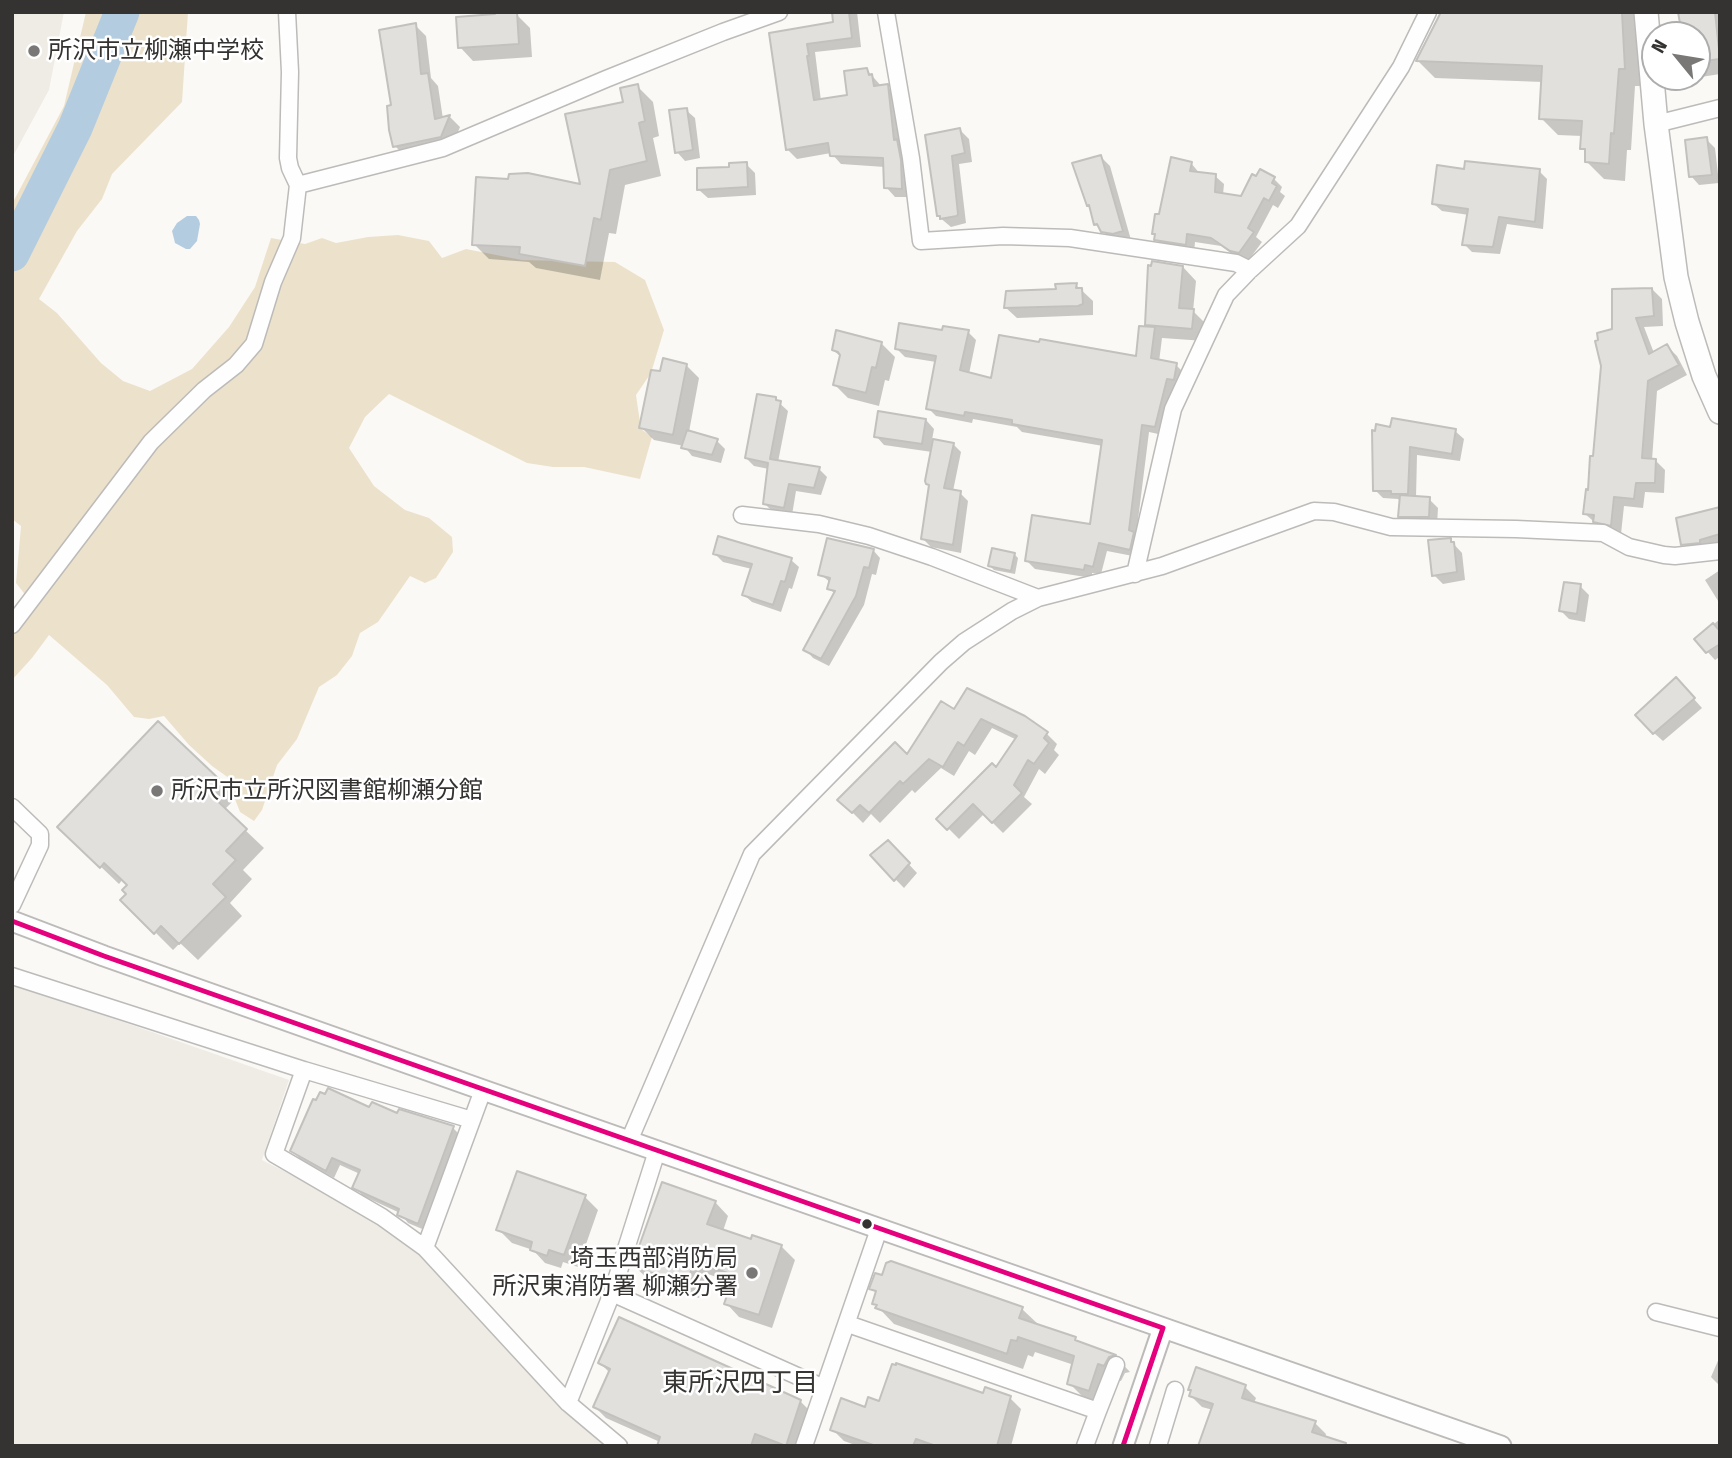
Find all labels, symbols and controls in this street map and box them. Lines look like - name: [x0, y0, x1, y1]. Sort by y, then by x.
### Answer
- north arrow: [1641, 21, 1711, 91]
- text: N: [1646, 36, 1672, 57]
- place label: 所沢市立柳瀬中学校: [48, 37, 264, 65]
- marker: 所沢市立柳瀬中学校: [26, 43, 42, 59]
- place label: 所沢市立所沢図書館柳瀬分館: [171, 777, 483, 805]
- marker: 所沢市立所沢図書館柳瀬分館: [149, 783, 165, 799]
- unlabelled marker: [860, 1217, 874, 1231]
- place label: 埼玉西部消防局 所沢東消防署 柳瀬分署: [492, 1245, 738, 1301]
- marker: 埼玉西部消防局 所沢東消防署 柳瀬分署: [744, 1265, 760, 1281]
- district label: 東所沢四丁目: [662, 1368, 818, 1400]

